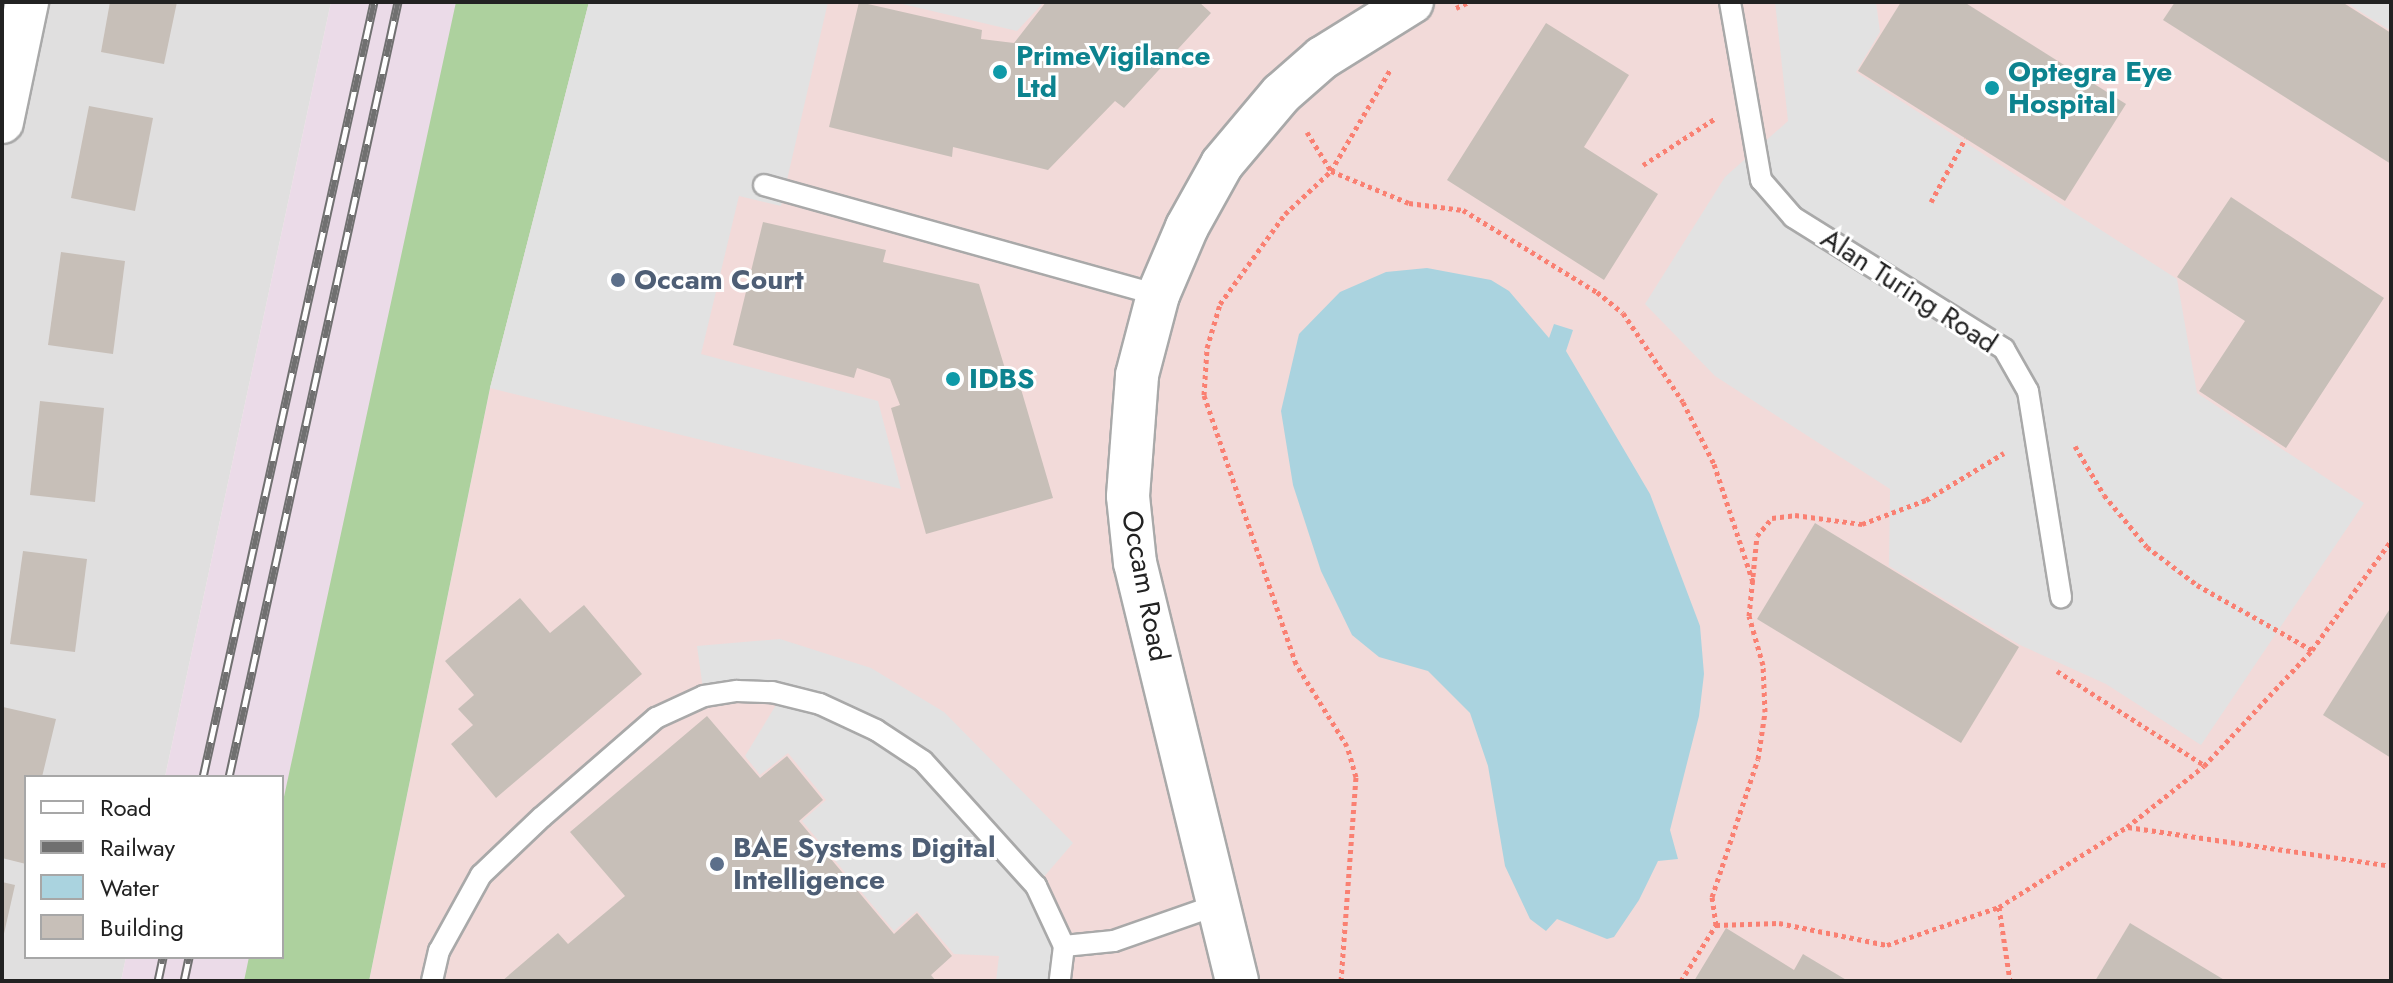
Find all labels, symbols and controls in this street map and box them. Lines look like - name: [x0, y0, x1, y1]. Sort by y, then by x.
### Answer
- place label: PrimeVigilance Ltd: [1016, 39, 1211, 105]
- place label: Optegra Eye Hospital: [2008, 55, 2172, 121]
- marker: PrimeVigilance Ltd: [991, 63, 1009, 81]
- marker: Optegra Eye Hospital: [1983, 79, 2001, 97]
- street label: Alan Turing Road: [1815, 222, 2003, 360]
- place label: Occam Court: [634, 263, 804, 297]
- marker: Occam Court: [609, 271, 627, 289]
- place label: IDBS: [969, 362, 1035, 396]
- marker: IDBS: [944, 370, 962, 388]
- street label: Occam Road: [1114, 508, 1176, 664]
- legend: [24, 775, 284, 959]
- text: Road: [100, 790, 152, 825]
- text: Railway: [100, 830, 175, 865]
- place label: BAE Systems Digital Intelligence: [733, 831, 996, 897]
- marker: BAE Systems Digital Intelligence: [708, 855, 726, 873]
- text: Water: [100, 870, 159, 905]
- text: Building: [100, 910, 184, 945]

